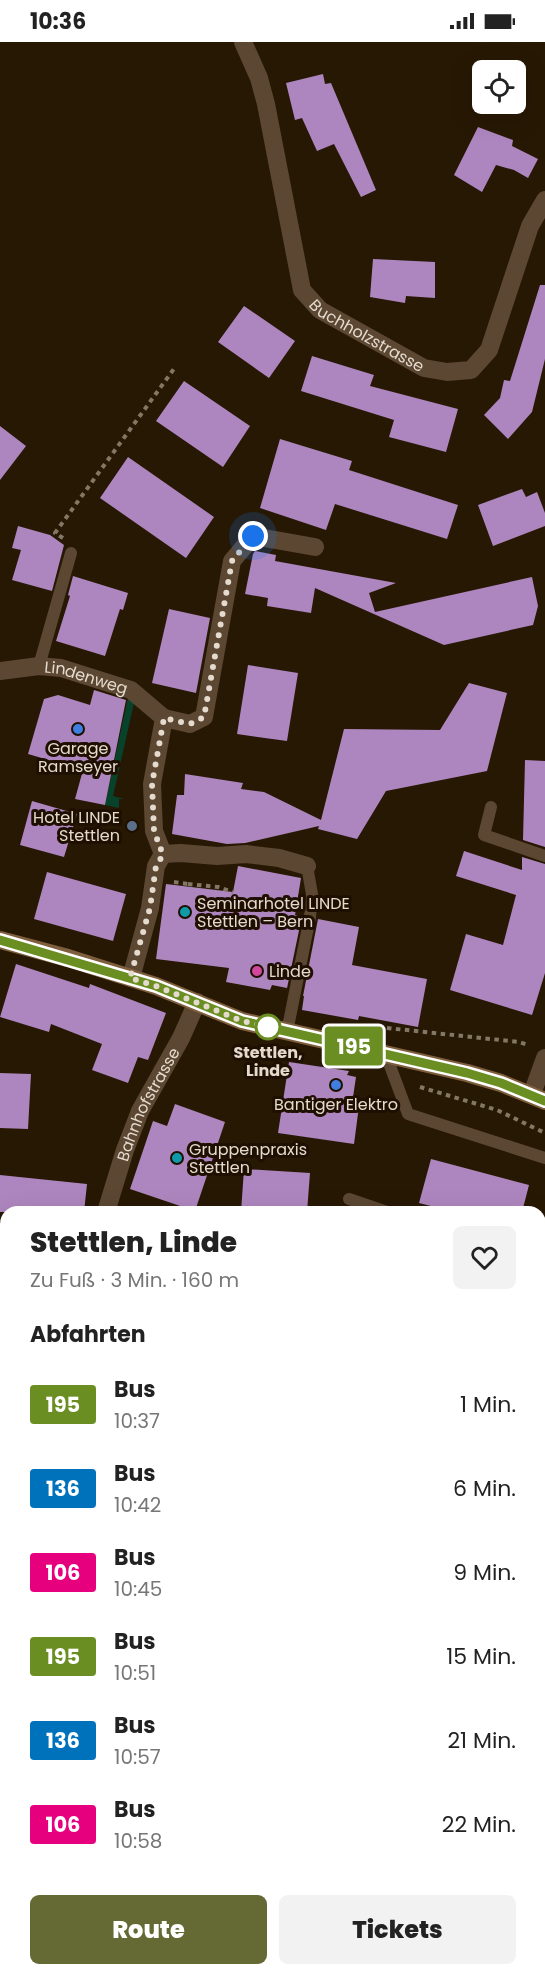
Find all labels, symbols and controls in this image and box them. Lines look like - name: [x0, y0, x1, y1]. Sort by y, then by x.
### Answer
- text: 10:36: [30, 6, 86, 37]
- map controls: [472, 60, 526, 114]
- button: locate: [472, 60, 526, 114]
- street label: Buchholzstrasse: [304, 294, 429, 378]
- your location: [238, 521, 268, 551]
- street label: Lindenweg: [44, 655, 131, 700]
- marker: Garage Ramseyer: [71, 722, 85, 736]
- place label: Garage Ramseyer: [38, 737, 118, 778]
- place label: Hotel LINDE Stettlen: [33, 806, 120, 847]
- marker: Hotel LINDE Stettlen: [125, 819, 139, 833]
- place label: Seminarhotel LINDE Stettlen – Bern: [197, 892, 350, 933]
- marker: Seminarhotel LINDE Stettlen – Bern: [178, 905, 192, 919]
- place label: Linde: [269, 960, 311, 983]
- marker: Linde: [250, 964, 264, 978]
- marker: Stettlen, Linde: [255, 1014, 281, 1040]
- line badge: 195: [320, 1026, 388, 1066]
- text: 195: [337, 1032, 371, 1061]
- place label: Stettlen, Linde: [233, 1041, 303, 1082]
- street label: Bahnhofstrasse: [111, 1043, 185, 1164]
- marker: Bantiger Elektro: [329, 1078, 343, 1092]
- place label: Bantiger Elektro: [274, 1093, 398, 1116]
- place label: Gruppenpraxis Stettlen: [189, 1138, 307, 1179]
- marker: Gruppenpraxis Stettlen: [170, 1151, 184, 1165]
- text: Stettlen, Linde: [30, 1223, 237, 1262]
- button: heart: [453, 1226, 516, 1289]
- text: Zu Fuß · 3 Min. · 160 m: [30, 1266, 239, 1294]
- text: Abfahrten: [30, 1319, 146, 1350]
- text: Bus: [114, 1374, 156, 1405]
- text: 1 Min.: [460, 1389, 516, 1420]
- text: 195: [46, 1390, 80, 1419]
- text: 10:37: [114, 1407, 160, 1435]
- text: Bus: [114, 1458, 156, 1489]
- text: 6 Min.: [453, 1473, 516, 1504]
- text: 136: [46, 1474, 80, 1503]
- text: 10:42: [114, 1491, 161, 1519]
- text: Bus: [114, 1542, 156, 1573]
- text: 9 Min.: [453, 1557, 516, 1588]
- text: 106: [46, 1558, 80, 1587]
- text: 10:45: [114, 1575, 162, 1603]
- text: Bus: [114, 1626, 156, 1657]
- text: 15 Min.: [446, 1641, 516, 1672]
- text: 195: [46, 1642, 80, 1671]
- text: 10:51: [114, 1659, 156, 1687]
- text: Bus: [114, 1710, 156, 1741]
- text: 21 Min.: [447, 1725, 516, 1756]
- text: 136: [46, 1726, 80, 1755]
- text: 10:57: [114, 1743, 161, 1771]
- text: Bus: [114, 1794, 156, 1825]
- text: 22 Min.: [442, 1809, 516, 1840]
- text: 106: [46, 1810, 80, 1839]
- text: 10:58: [114, 1827, 162, 1855]
- button: Route: [30, 1895, 267, 1964]
- button: Tickets: [279, 1895, 516, 1964]

